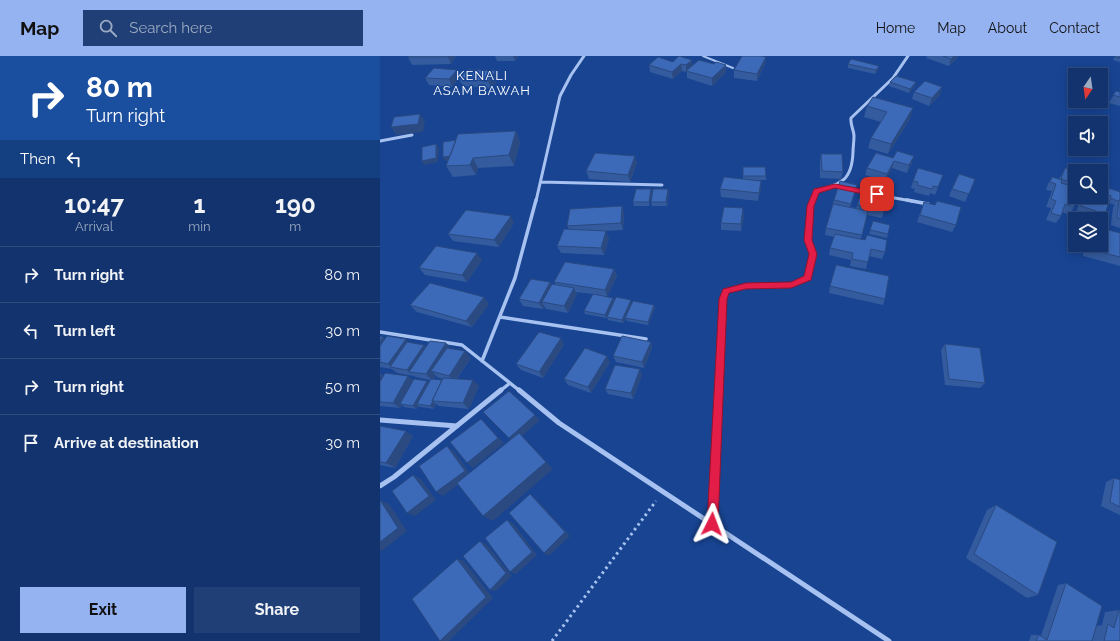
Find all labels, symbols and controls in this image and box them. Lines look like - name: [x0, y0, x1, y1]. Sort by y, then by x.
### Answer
- search box: [83, 10, 363, 46]
- text: Map: [20, 17, 59, 39]
- icon: search: [97, 17, 119, 39]
- text: Search here: [129, 19, 213, 37]
- text: Home: [876, 20, 915, 36]
- text: Map: [937, 20, 966, 36]
- text: About: [988, 20, 1027, 36]
- text: Contact: [1049, 20, 1100, 36]
- district label: KENALI ASAM BAWAH: [433, 68, 531, 98]
- north arrow: [1068, 68, 1108, 108]
- map controls: [1068, 68, 1108, 252]
- text: 80 m: [86, 71, 153, 104]
- icon: right: [20, 72, 72, 124]
- text: Turn right: [86, 105, 165, 126]
- button: sound: [1068, 116, 1108, 156]
- icon: left: [63, 148, 85, 170]
- text: Then: [20, 150, 55, 168]
- button: search: [1068, 164, 1108, 204]
- pin: [860, 177, 894, 211]
- icon: arrive: [866, 183, 888, 205]
- text: 10:47: [64, 190, 124, 219]
- text: 1: [194, 190, 205, 219]
- text: 190: [275, 190, 316, 219]
- button: layers: [1068, 212, 1108, 252]
- text: Arrival: [75, 219, 113, 234]
- text: min: [188, 219, 211, 234]
- text: m: [289, 219, 301, 234]
- icon: right: [20, 264, 42, 286]
- text: Turn right: [54, 266, 124, 284]
- text: 80 m: [324, 266, 360, 284]
- icon: left: [20, 320, 42, 342]
- text: Turn left: [54, 322, 115, 340]
- text: 30 m: [325, 322, 360, 340]
- icon: right: [20, 376, 42, 398]
- text: Turn right: [54, 378, 124, 396]
- text: 50 m: [325, 378, 360, 396]
- icon: arrive: [20, 432, 42, 454]
- text: Arrive at destination: [54, 434, 199, 452]
- text: 30 m: [325, 434, 360, 452]
- position arrow: [691, 503, 733, 545]
- button: Exit: [20, 587, 186, 633]
- button: Share: [194, 587, 360, 633]

